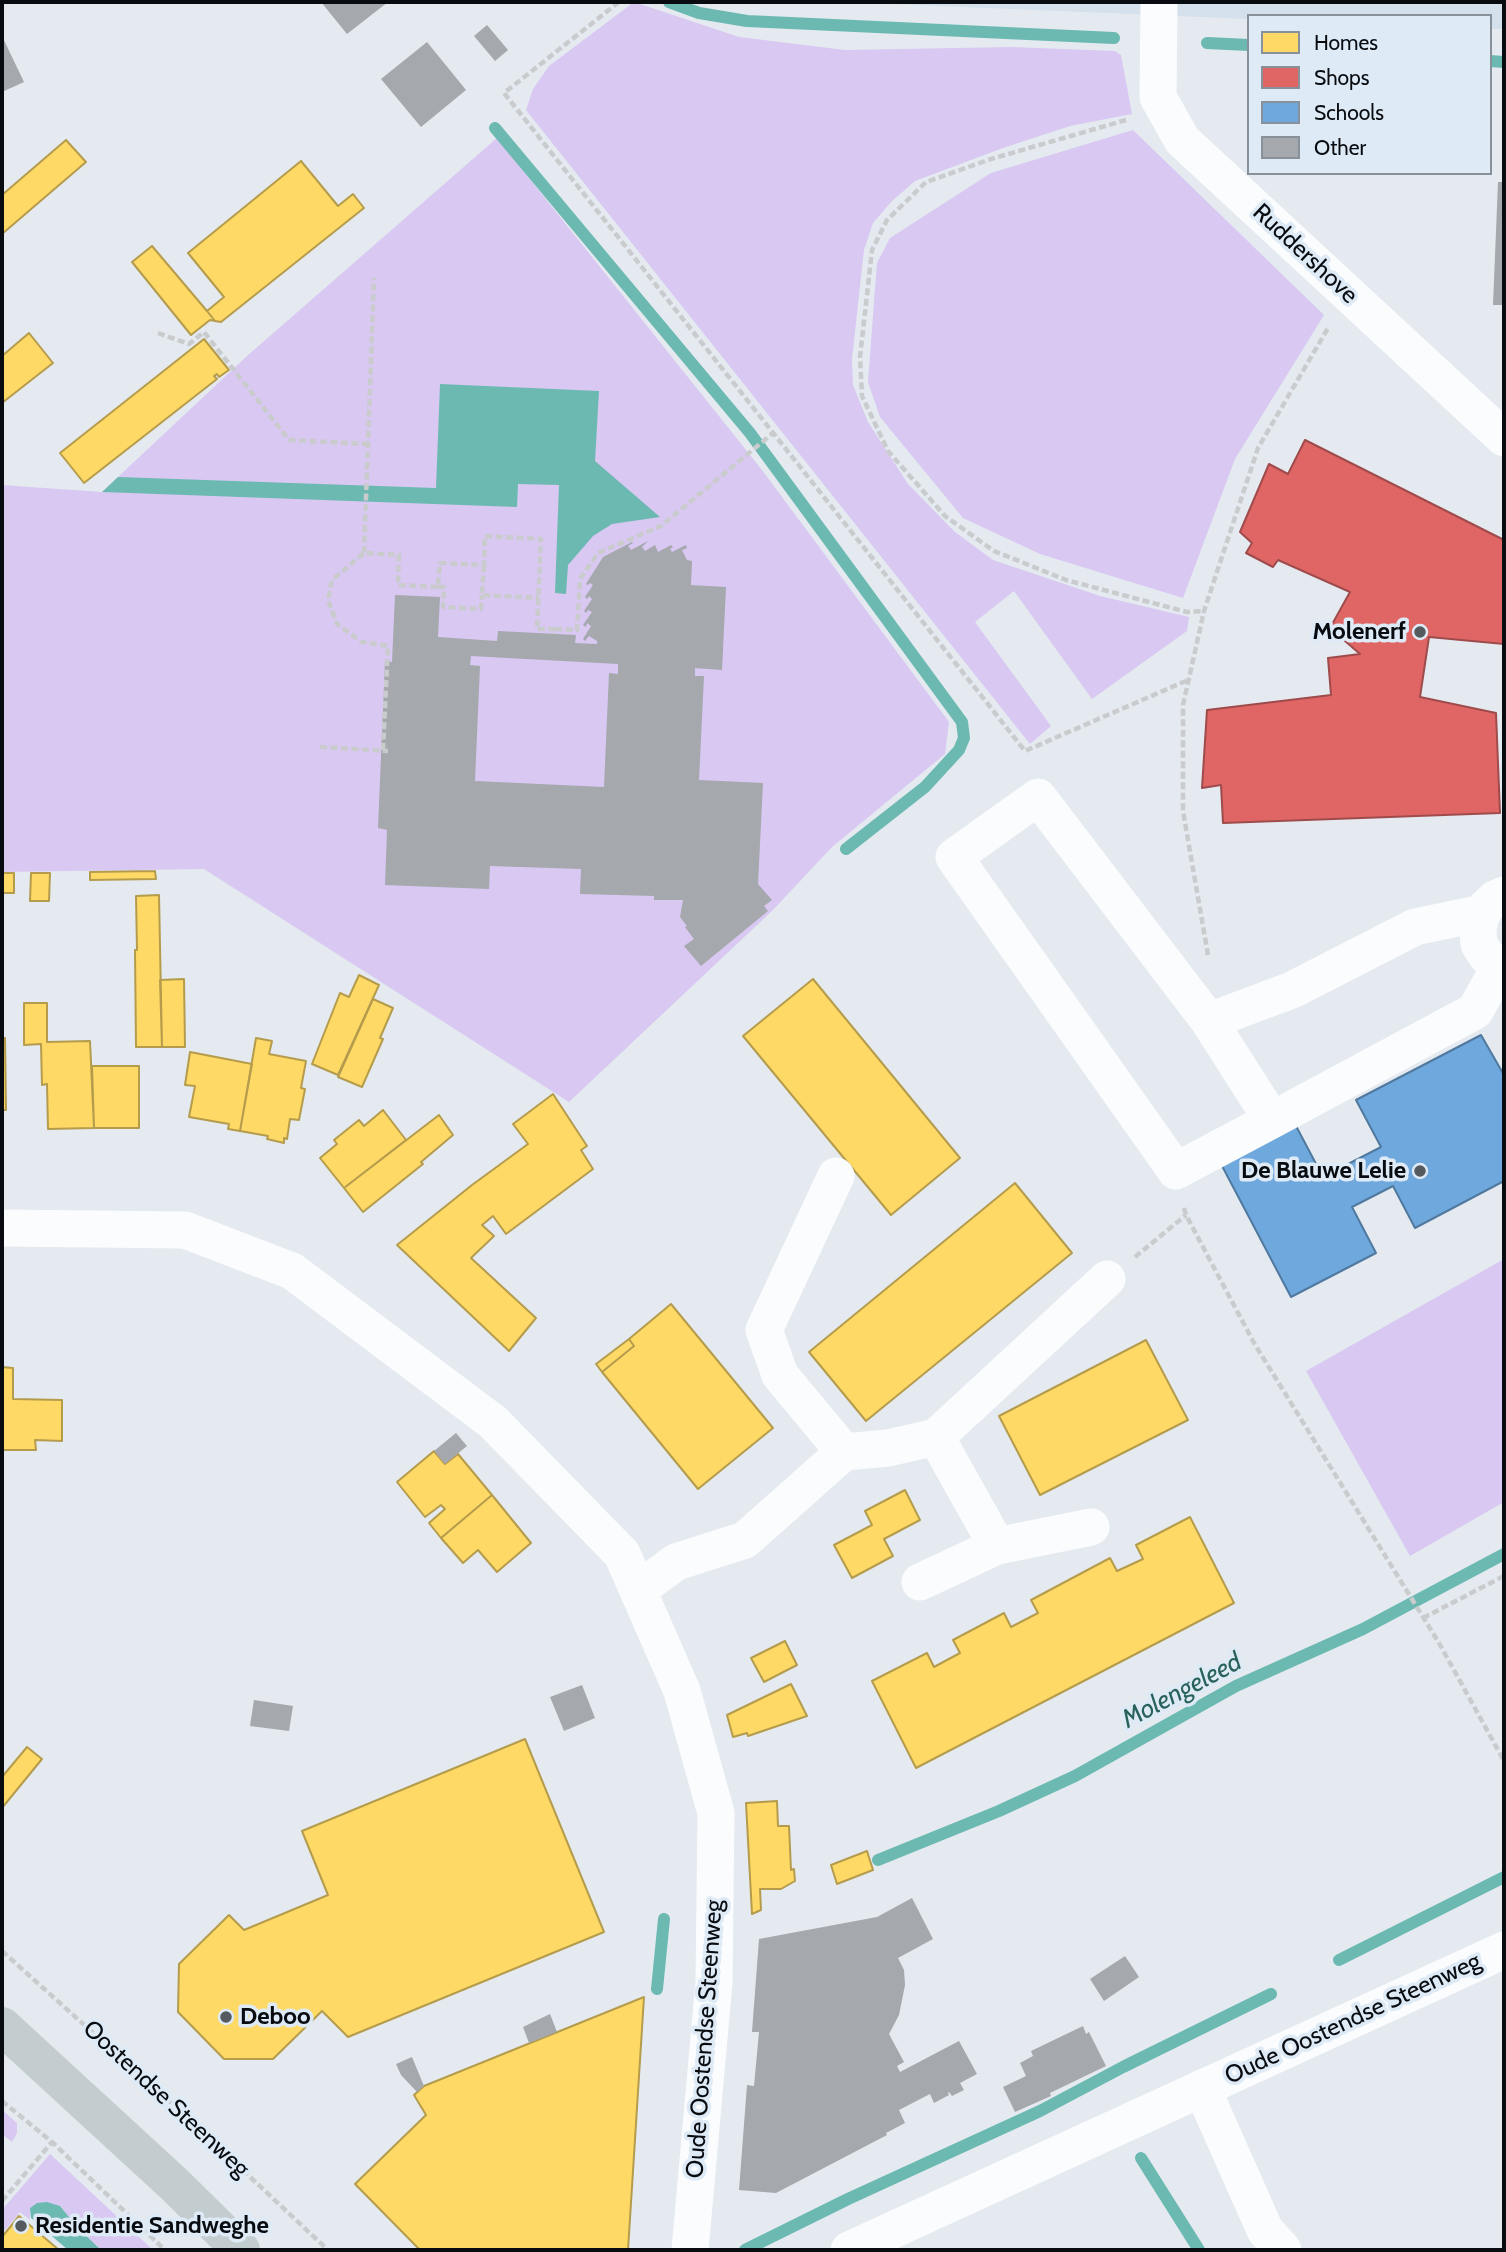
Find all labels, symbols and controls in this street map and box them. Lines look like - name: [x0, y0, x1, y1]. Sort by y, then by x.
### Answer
- legend: [1247, 14, 1492, 175]
- text: Homes: [1314, 30, 1378, 55]
- text: Shops: [1314, 65, 1369, 90]
- text: Schools: [1314, 100, 1384, 125]
- text: Other: [1314, 135, 1366, 160]
- street label: Ruddershove: [1247, 198, 1363, 310]
- place label: Molenerf: [1312, 618, 1406, 646]
- marker: Molenerf: [1412, 624, 1428, 640]
- place label: De Blauwe Lelie: [1241, 1157, 1406, 1185]
- marker: De Blauwe Lelie: [1412, 1163, 1428, 1179]
- water label: Molengeleed: [1117, 1646, 1247, 1736]
- street label: Oude Oostendse Steenweg: [681, 1899, 729, 2179]
- street label: Oude Oostendse Steenweg: [1220, 1947, 1486, 2091]
- place label: Deboo: [240, 2003, 311, 2031]
- marker: Deboo: [218, 2009, 234, 2025]
- street label: Oostendse Steenweg: [77, 2014, 255, 2184]
- place label: Residentie Sandweghe: [35, 2212, 269, 2240]
- marker: Residentie Sandweghe: [13, 2218, 29, 2234]

